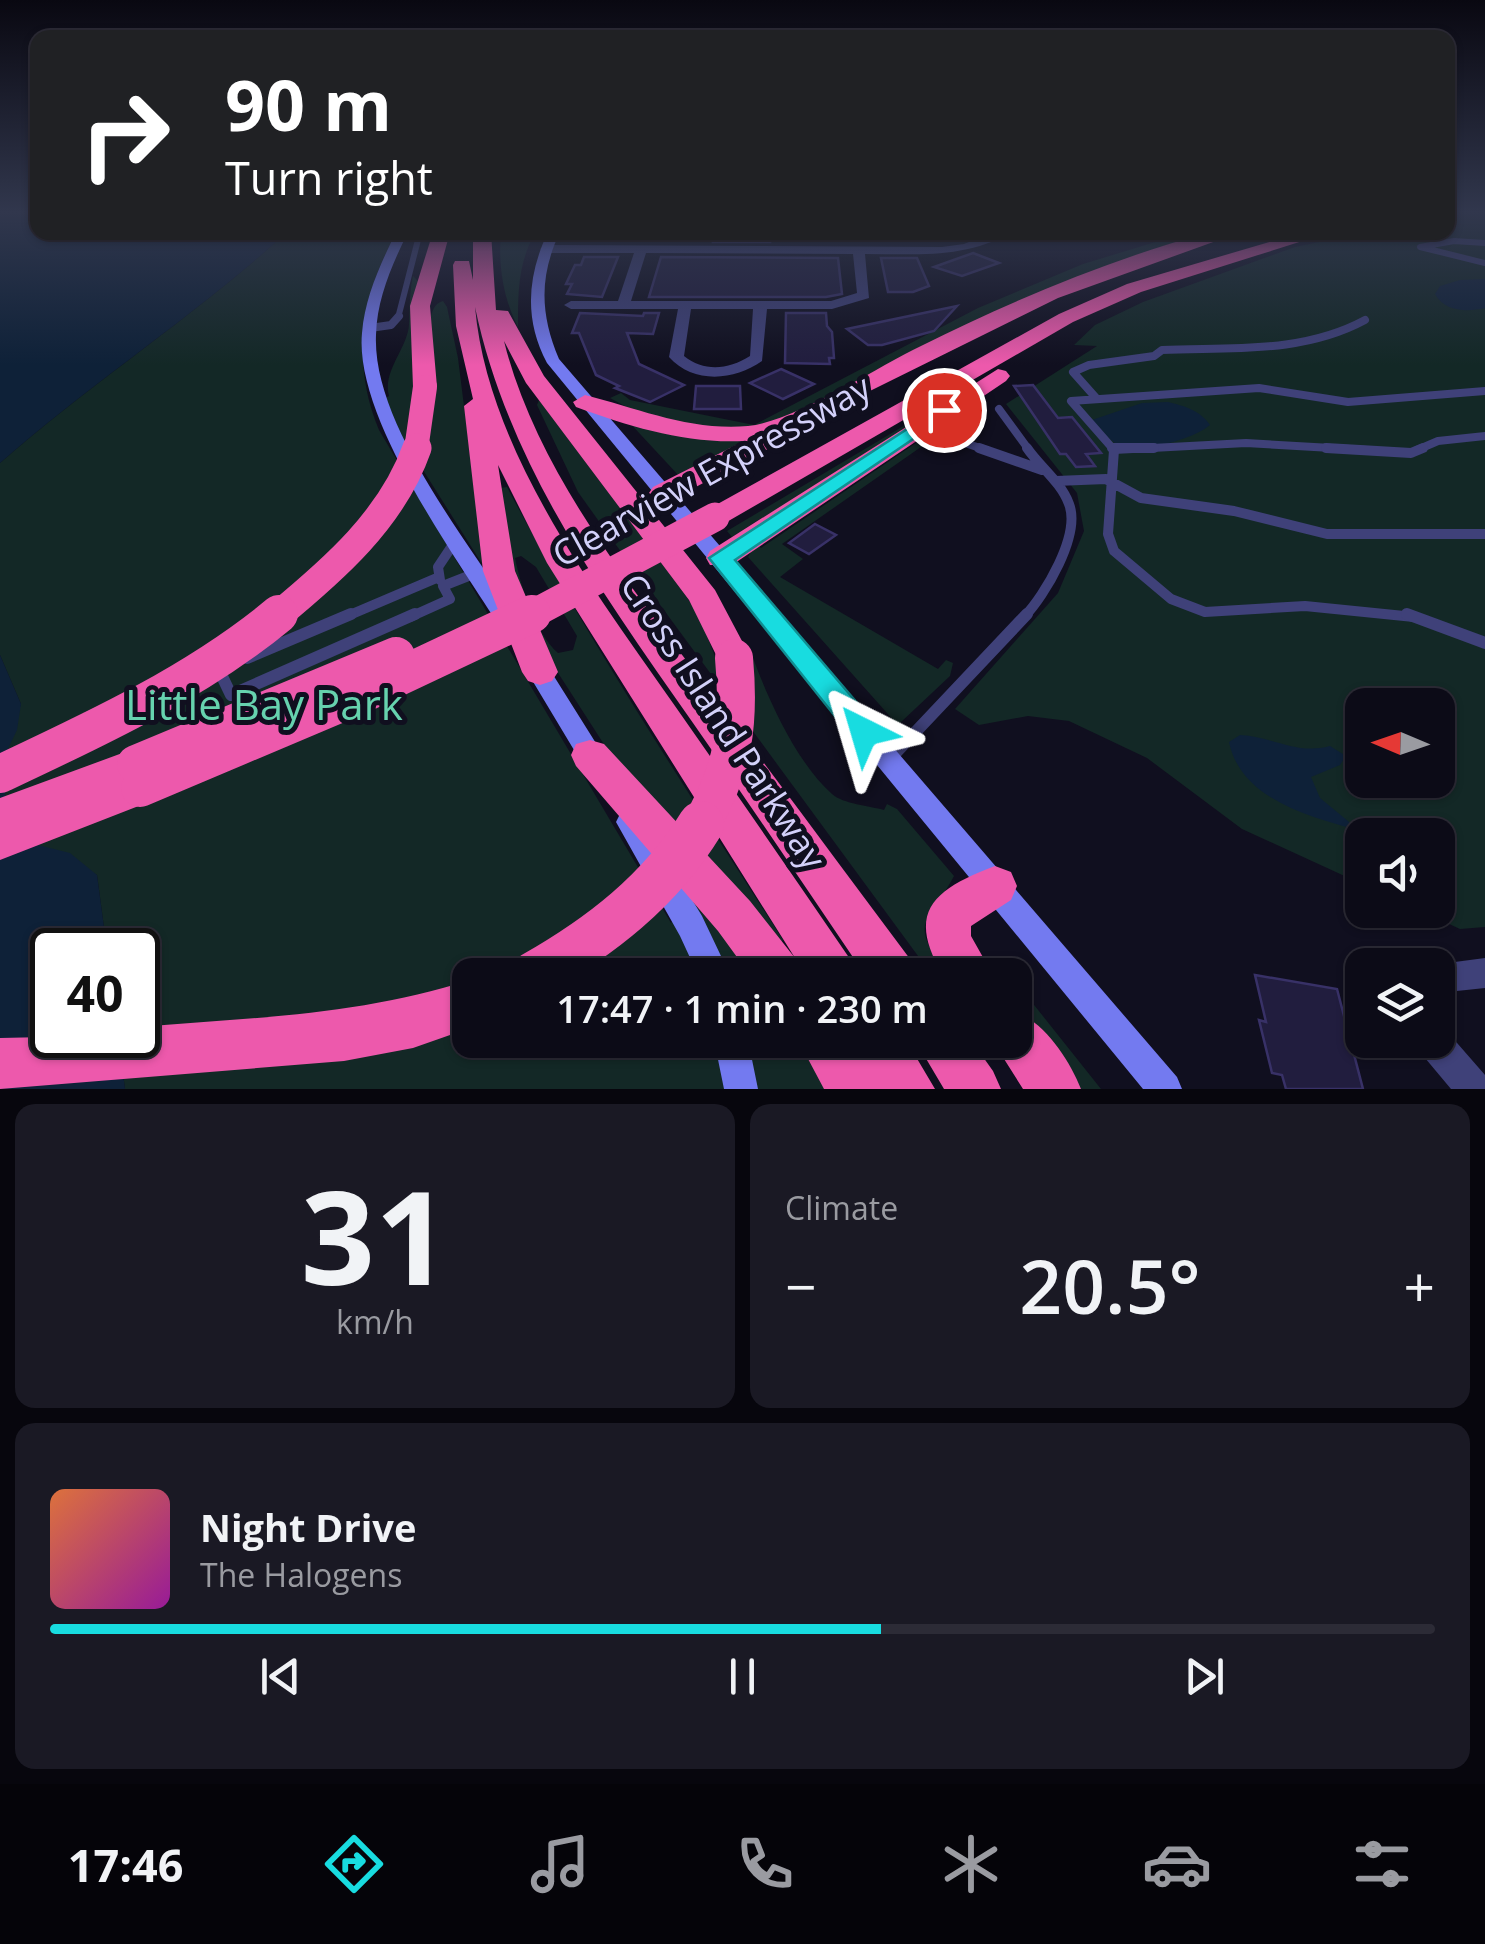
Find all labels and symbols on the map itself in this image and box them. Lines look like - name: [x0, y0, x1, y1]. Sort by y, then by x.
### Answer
- street label: Clearview Expressway: [543, 363, 879, 577]
- pin: [902, 368, 987, 453]
- street label: Cross Island Parkway: [611, 564, 838, 878]
- park label: Little Bay Park: [125, 675, 403, 732]
- position arrow: [812, 680, 916, 784]
- north arrow: [1345, 688, 1455, 798]
- speed limit sign: 40: [30, 928, 160, 1058]

